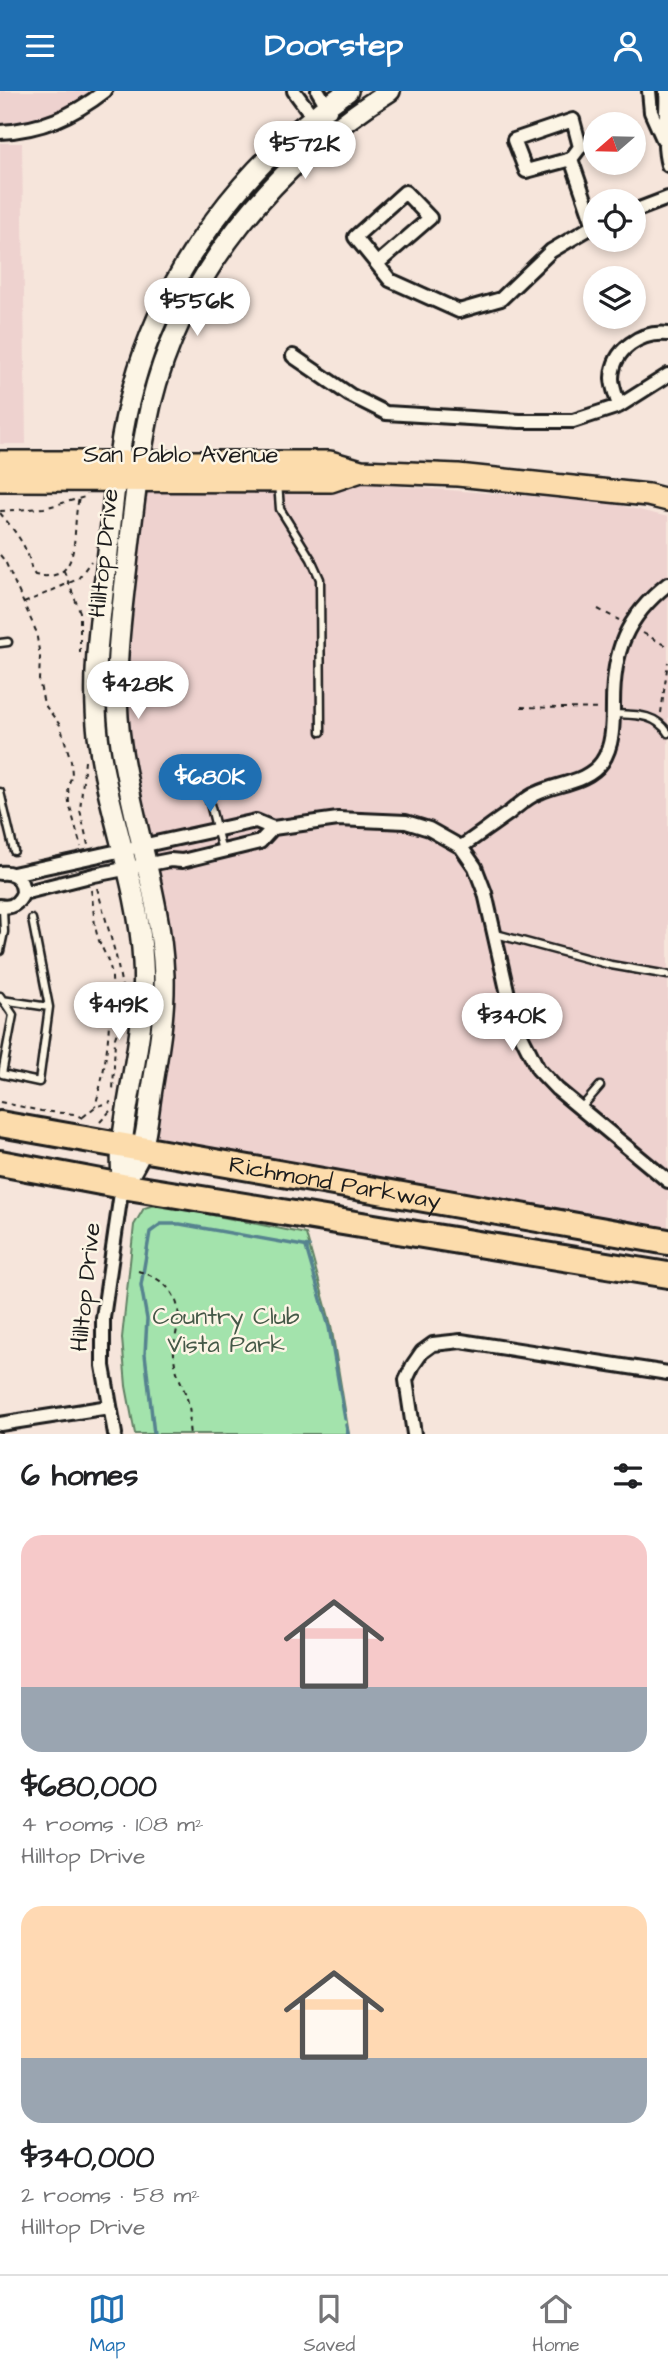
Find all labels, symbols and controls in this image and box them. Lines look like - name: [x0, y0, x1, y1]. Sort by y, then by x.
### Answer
- text: Doorstep: [265, 23, 403, 68]
- icon: menu: [21, 27, 59, 65]
- icon: person: [609, 27, 647, 65]
- north arrow: [583, 112, 646, 175]
- map controls: [583, 112, 646, 329]
- pin: $572K: [256, 122, 354, 181]
- text: $572K: [270, 128, 340, 160]
- button: locate: [583, 189, 646, 252]
- button: layers: [583, 266, 646, 329]
- pin: $556K: [148, 279, 246, 338]
- text: $556K: [160, 285, 234, 317]
- street label: San Pablo Avenue: [83, 438, 279, 472]
- street label: Hilltop Drive: [80, 487, 128, 619]
- pin: $428K: [89, 661, 187, 721]
- text: $428K: [103, 668, 173, 700]
- pin: $680K: [161, 755, 259, 814]
- text: $680K: [175, 761, 245, 793]
- pin: $419K: [70, 983, 168, 1042]
- text: $419K: [90, 989, 148, 1021]
- pin: $340K: [463, 993, 561, 1053]
- text: $340K: [478, 1000, 546, 1032]
- street label: Richmond Parkway: [226, 1148, 443, 1220]
- street label: Hilltop Drive: [62, 1221, 110, 1353]
- park label: Country Club Vista Park: [153, 1300, 300, 1362]
- text: 6 homes: [21, 1455, 138, 1497]
- icon: filters: [609, 1457, 647, 1495]
- icon: home: [271, 1581, 397, 1707]
- text: $680,000: [21, 1766, 157, 1808]
- text: 4 rooms · 108 m²: [21, 1808, 204, 1840]
- text: Hilltop Drive: [21, 1840, 145, 1872]
- icon: home: [271, 1952, 397, 2078]
- text: $340,000: [21, 2137, 154, 2179]
- text: 2 rooms · 58 m²: [21, 2179, 200, 2211]
- text: Hilltop Drive: [21, 2211, 145, 2243]
- tab: Map: [88, 2290, 126, 2359]
- tab: Saved: [303, 2290, 355, 2359]
- tab: Home: [532, 2290, 579, 2359]

